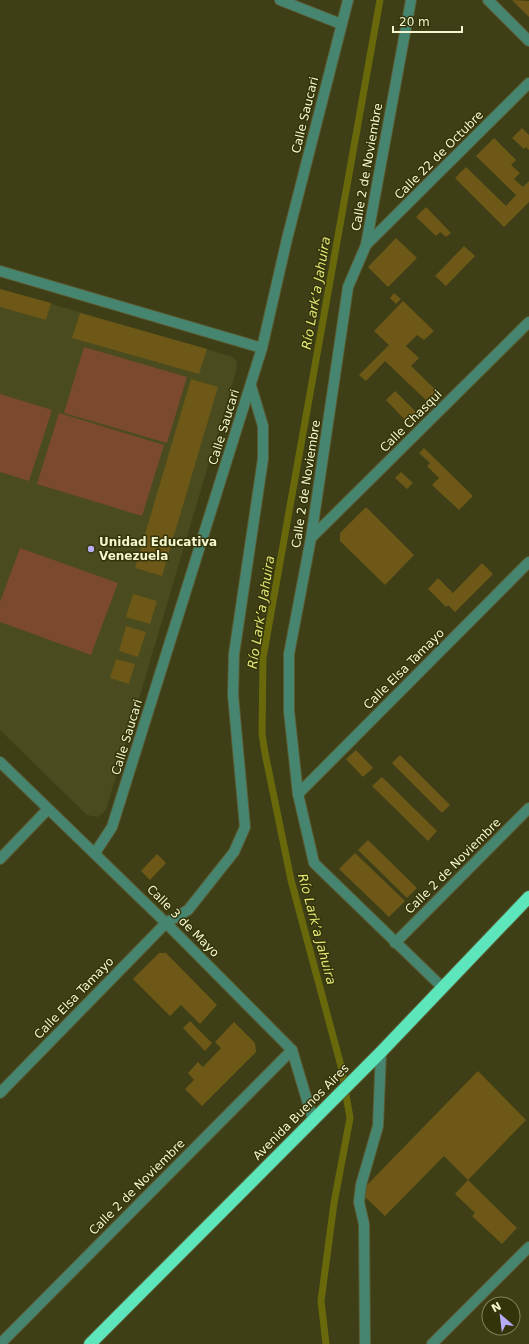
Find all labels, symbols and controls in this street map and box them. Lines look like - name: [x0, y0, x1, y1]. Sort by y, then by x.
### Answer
- scale bar: [393, 8, 462, 34]
- text: 20 m: [399, 15, 430, 29]
- street label: Calle Saucari: [289, 75, 321, 155]
- street label: Calle 2 de Noviembre: [349, 102, 385, 232]
- street label: Calle 22 de Octubre: [392, 108, 486, 202]
- water label: Río Lark’a Jahuira: [299, 235, 333, 351]
- street label: Calle Saucari: [206, 387, 242, 467]
- street label: Calle Chasqui: [377, 387, 445, 455]
- street label: Calle 2 de Noviembre: [289, 419, 323, 549]
- place label: Unidad Educativa Venezuela: [99, 535, 217, 563]
- marker: Unidad Educativa Venezuela: [86, 544, 96, 554]
- water label: Río Lark’a Jahuira: [245, 554, 277, 670]
- street label: Calle Elsa Tamayo: [361, 626, 447, 712]
- street label: Calle Saucari: [109, 697, 145, 777]
- street label: Calle 2 de Noviembre: [402, 815, 504, 917]
- water label: Río Lark’a Jahuira: [295, 872, 339, 986]
- street label: Calle 3 de Mayo: [144, 882, 222, 960]
- street label: Calle Elsa Tamayo: [31, 954, 117, 1042]
- street label: Avenida Buenos Aires: [250, 1061, 352, 1163]
- street label: Calle 2 de Noviembre: [86, 1136, 188, 1238]
- north arrow: [481, 1296, 521, 1336]
- text: N: [489, 1300, 504, 1316]

